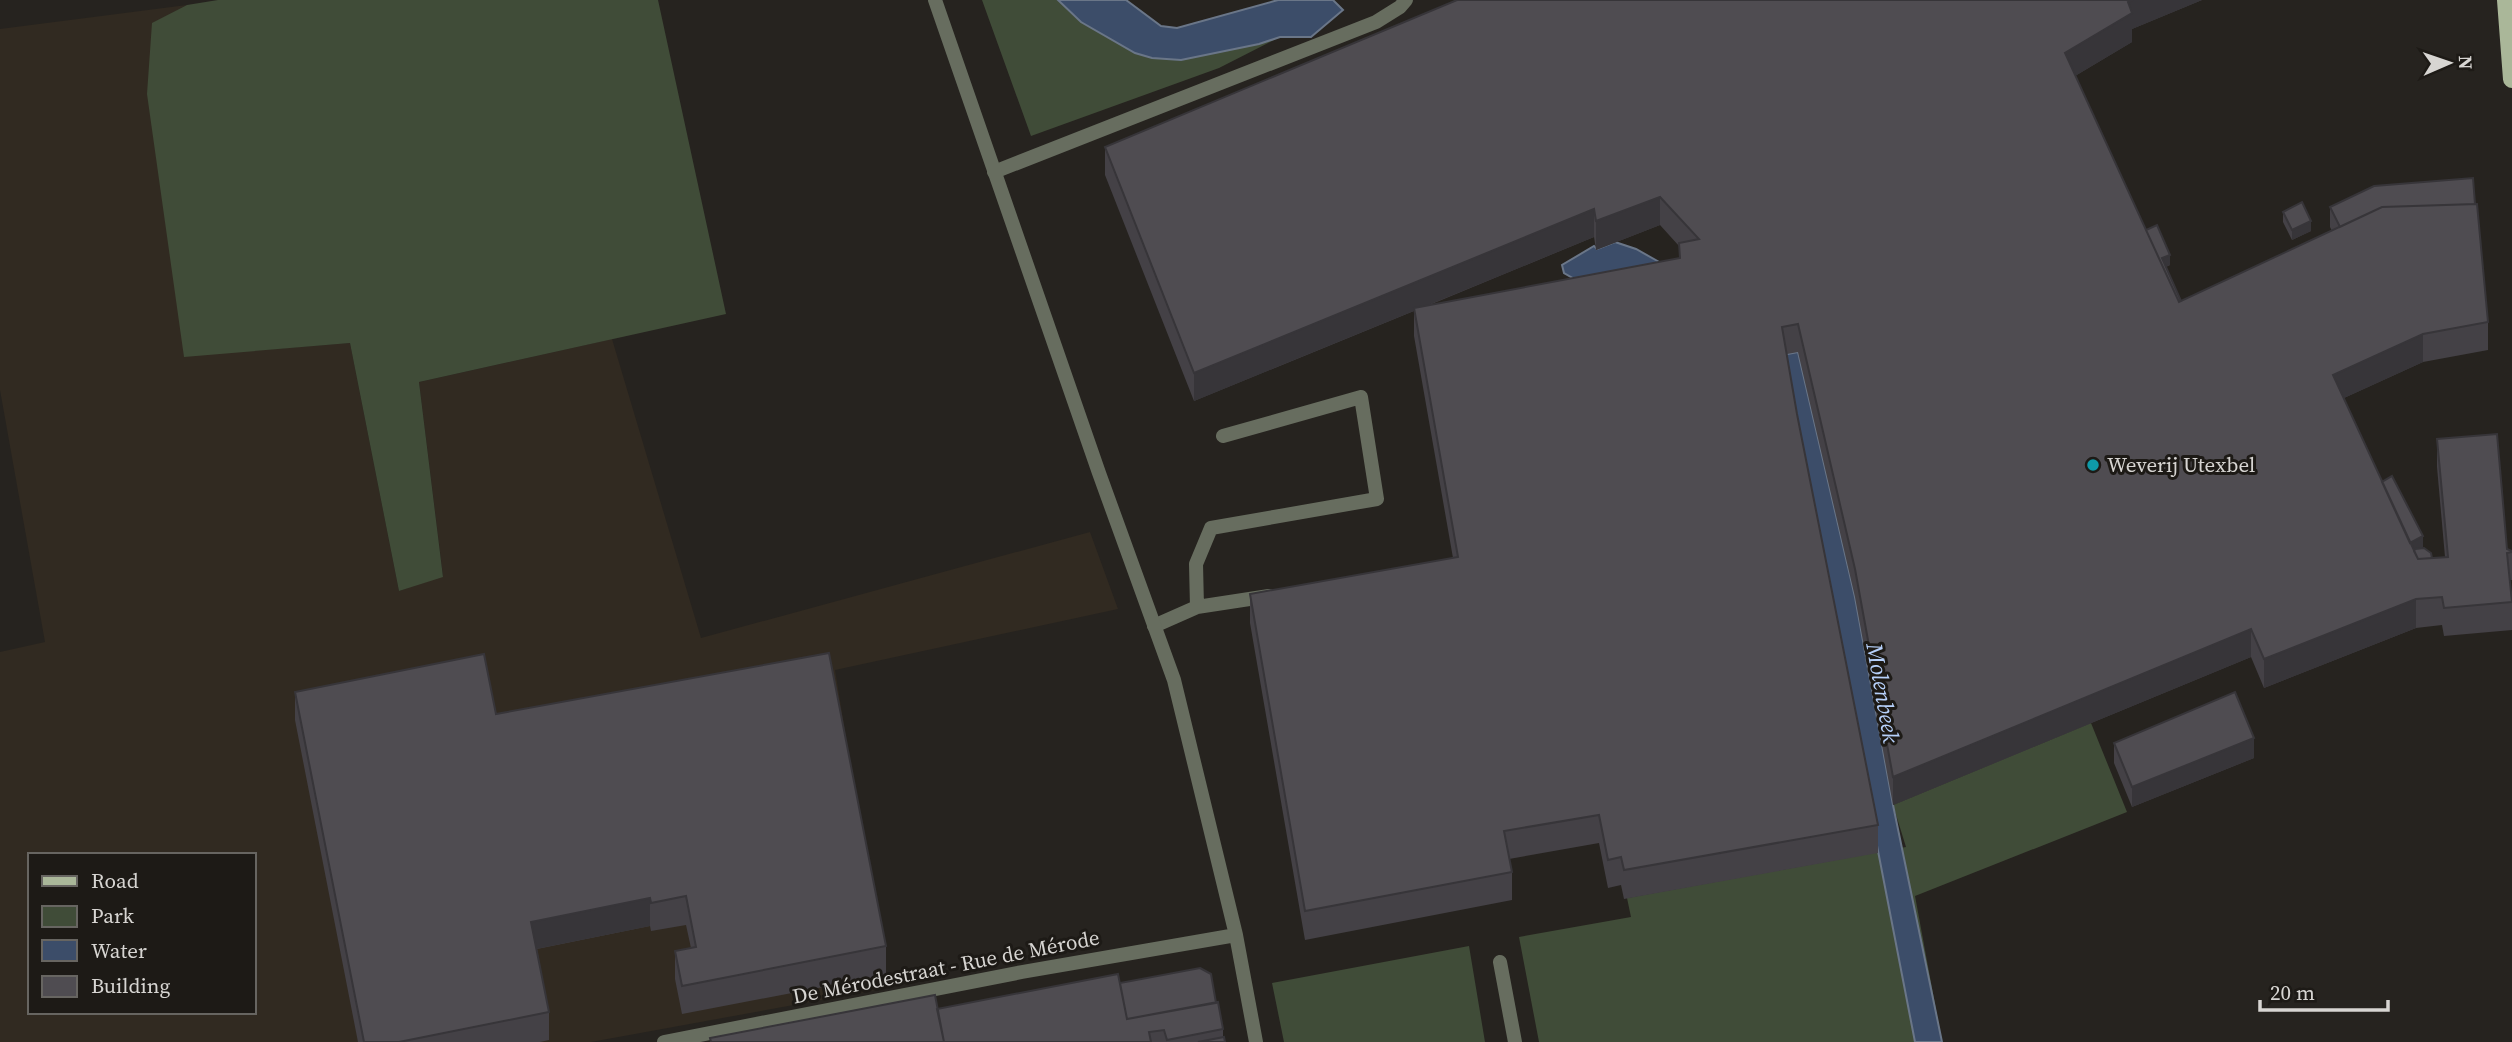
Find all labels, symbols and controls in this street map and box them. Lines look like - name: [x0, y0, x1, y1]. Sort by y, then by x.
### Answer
- north arrow: [2414, 28, 2484, 98]
- text: N: [2453, 55, 2479, 70]
- place label: Weverij Utexbel: [2107, 450, 2255, 479]
- marker: Weverij Utexbel: [2085, 457, 2101, 473]
- water label: Molenbeek: [1858, 639, 1908, 746]
- legend: [28, 853, 256, 1014]
- text: Road: [91, 866, 139, 895]
- text: Park: [91, 901, 135, 930]
- street label: De Mérodestraat - Rue de Mérode: [790, 922, 1102, 1011]
- text: Water: [91, 936, 147, 965]
- scale bar: [2260, 968, 2388, 1012]
- text: Building: [91, 971, 170, 1000]
- text: 20 m: [2270, 978, 2315, 1007]

